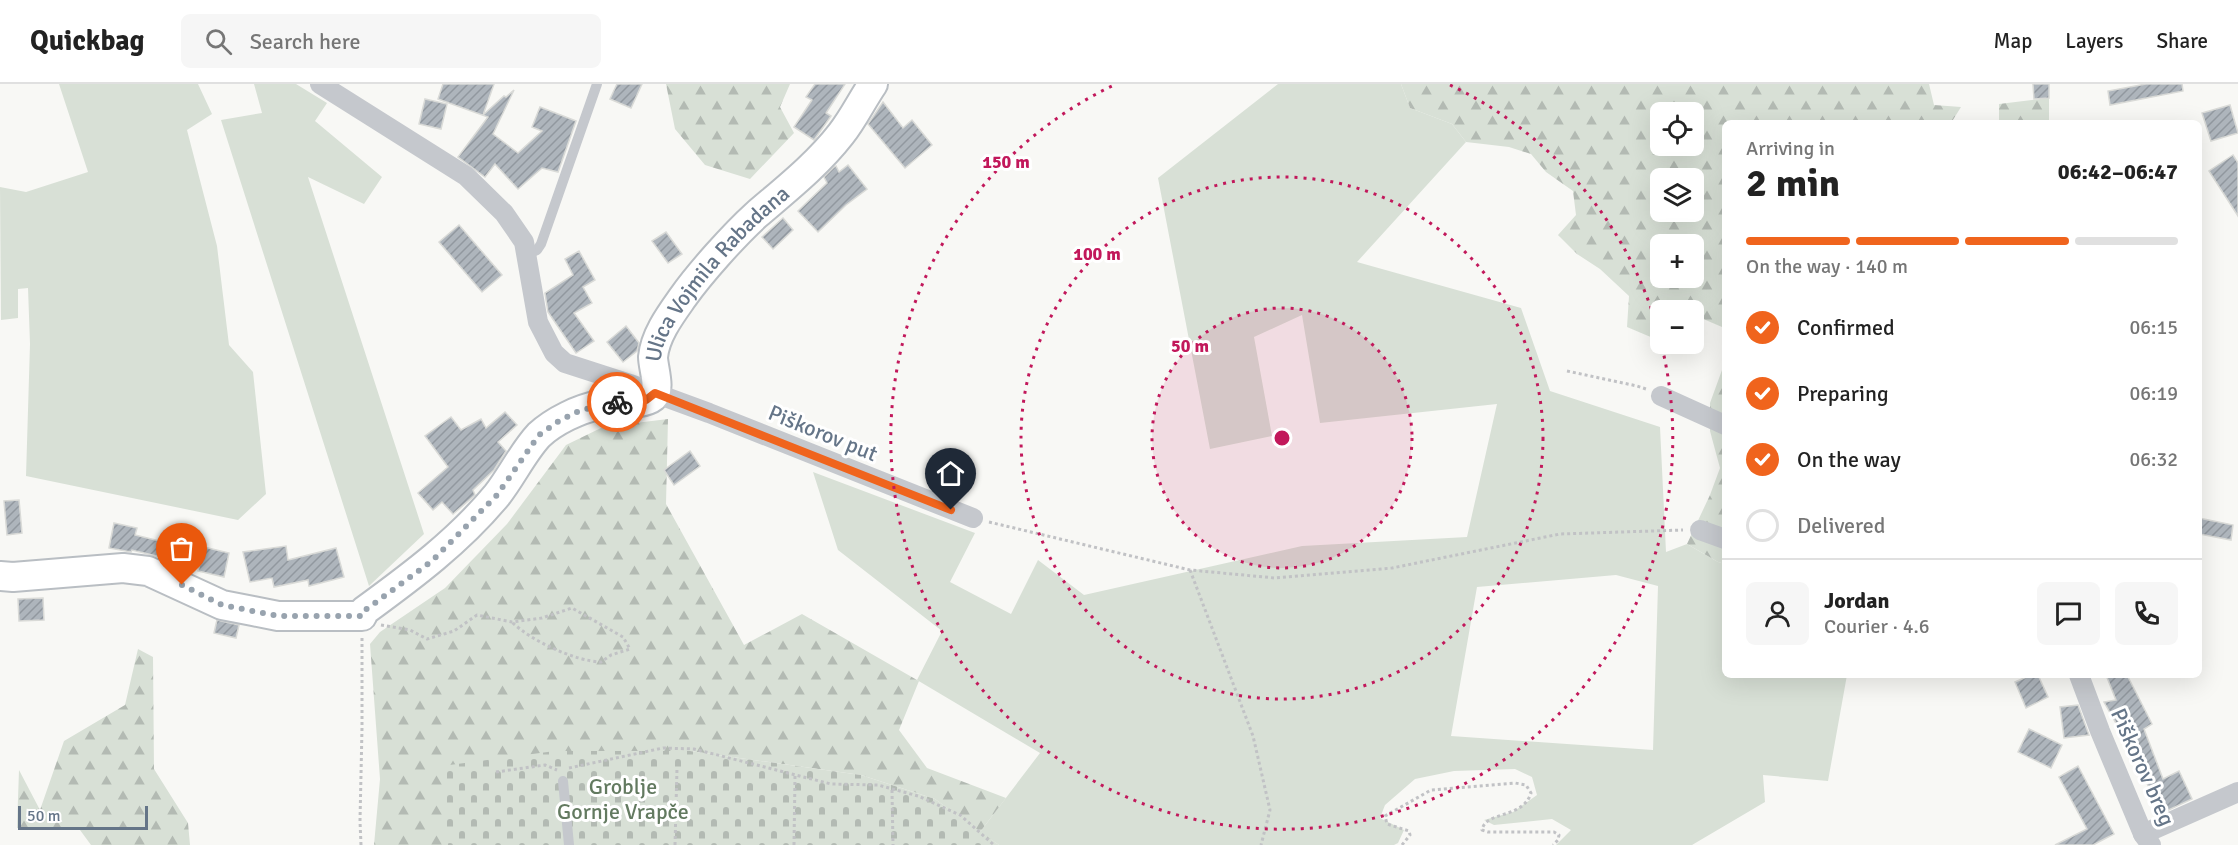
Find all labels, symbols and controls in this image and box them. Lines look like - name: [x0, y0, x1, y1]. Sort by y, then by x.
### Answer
- search box: [181, 14, 601, 68]
- text: Quickbag: [30, 24, 145, 58]
- icon: search: [202, 25, 235, 58]
- text: Search here: [250, 28, 361, 55]
- text: Map: [1994, 28, 2032, 54]
- text: Layers: [2065, 28, 2123, 54]
- text: Share: [2156, 28, 2208, 54]
- map controls: [1650, 102, 1704, 354]
- button: locate: [1650, 102, 1704, 156]
- text: Arriving in: [1746, 136, 1835, 161]
- text: 150 m: [982, 151, 1030, 173]
- text: 06:42–06:47: [2058, 158, 2178, 185]
- text: 2 min: [1746, 159, 1840, 207]
- button: layers: [1650, 168, 1704, 222]
- street label: Ulica Vojmila Rabadana: [639, 179, 794, 363]
- button: +: [1650, 234, 1704, 288]
- text: 100 m: [1073, 243, 1121, 265]
- text: On the way · 140 m: [1746, 254, 1908, 279]
- button: −: [1650, 300, 1704, 354]
- icon: check: [1746, 311, 1779, 344]
- text: Confirmed: [1797, 314, 1895, 341]
- text: 06:15: [2129, 315, 2178, 340]
- text: 50 m: [1171, 335, 1209, 357]
- courier: [587, 372, 647, 432]
- icon: check: [1746, 377, 1779, 410]
- text: Preparing: [1797, 380, 1889, 407]
- text: 06:19: [2129, 381, 2178, 406]
- icon: bike: [601, 386, 634, 419]
- street label: Piškorov put: [765, 399, 882, 467]
- centre of rings: [1272, 428, 1292, 448]
- icon: check: [1746, 443, 1779, 476]
- text: On the way: [1797, 446, 1901, 473]
- text: 06:32: [2129, 447, 2178, 472]
- pin: [925, 448, 976, 510]
- icon: home: [934, 457, 967, 490]
- text: Delivered: [1797, 512, 1885, 539]
- pin: [156, 523, 207, 585]
- icon: bag: [165, 532, 198, 565]
- button: person: [1746, 582, 1809, 645]
- button: chat: [2037, 582, 2100, 645]
- button: phone: [2115, 582, 2178, 645]
- text: Jordan: [1824, 587, 1890, 614]
- text: Courier · 4.6: [1824, 614, 1930, 639]
- street label: Piškorov breg: [2105, 704, 2181, 830]
- park label: Groblje Gornje Vrapče: [557, 773, 689, 825]
- scale bar: [18, 803, 148, 830]
- text: 50 m: [27, 806, 61, 826]

